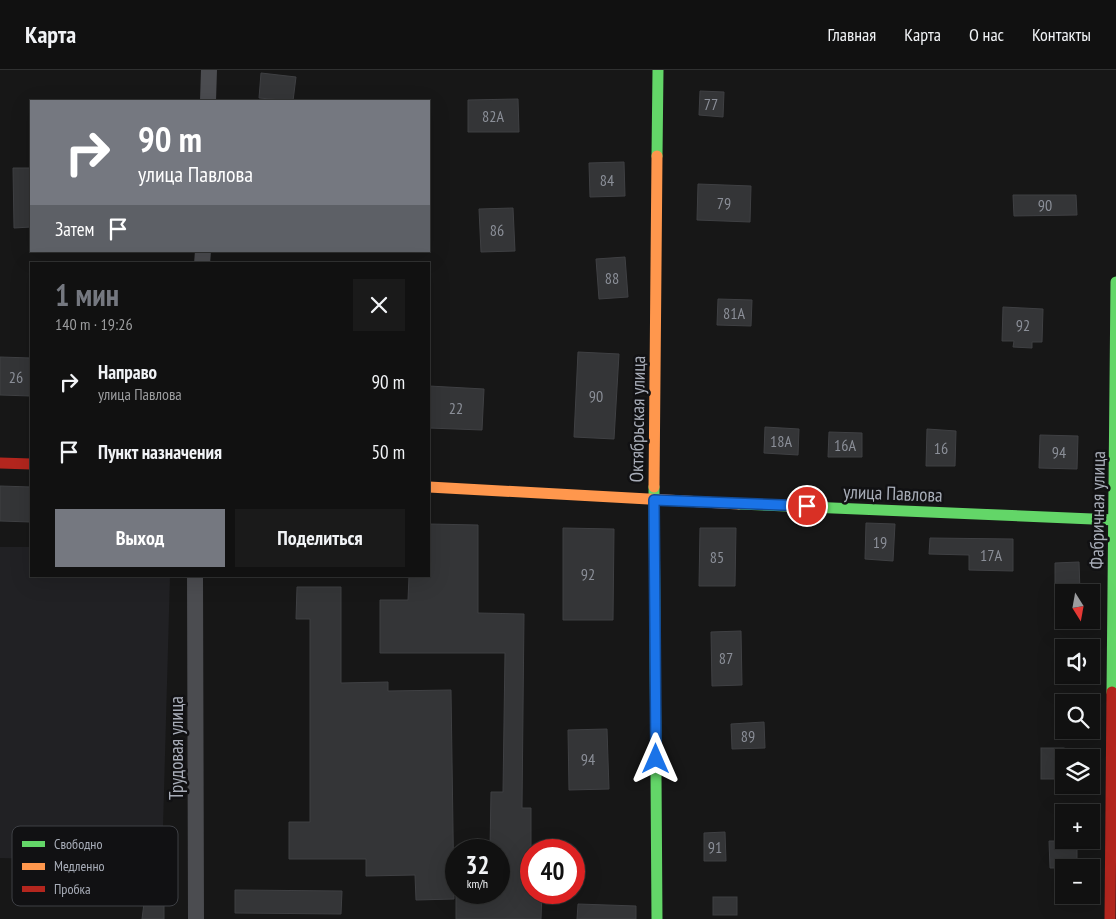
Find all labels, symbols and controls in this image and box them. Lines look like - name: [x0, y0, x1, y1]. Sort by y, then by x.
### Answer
- text: Карта: [25, 19, 76, 50]
- text: Главная: [828, 23, 876, 46]
- text: Карта: [904, 23, 941, 46]
- text: О нас: [969, 23, 1004, 46]
- text: Контакты: [1032, 23, 1091, 46]
- house number: 77: [704, 94, 718, 114]
- house number: 82А: [482, 106, 504, 126]
- text: 90 m: [138, 116, 202, 162]
- icon: right: [55, 120, 120, 185]
- text: улица Павлова: [138, 160, 253, 188]
- house number: 84: [600, 170, 614, 190]
- house number: 79: [717, 193, 731, 213]
- house number: 90: [1038, 195, 1052, 215]
- icon: arrive: [104, 215, 132, 243]
- text: Затем: [55, 217, 94, 241]
- house number: 86: [490, 220, 504, 240]
- house number: 88: [605, 268, 619, 288]
- text: 1 мин: [55, 275, 119, 314]
- button: close: [353, 279, 405, 331]
- house number: 81А: [723, 303, 745, 323]
- text: 140 m · 19:26: [55, 314, 133, 334]
- house number: 92: [1016, 315, 1030, 335]
- street label: Октябрьская улица: [624, 355, 650, 483]
- text: Направо: [98, 360, 157, 384]
- house number: 26: [9, 367, 23, 387]
- icon: right: [55, 368, 83, 396]
- text: 90 m: [372, 370, 405, 394]
- text: улица Павлова: [98, 384, 182, 404]
- house number: 90: [589, 386, 603, 406]
- house number: 22: [449, 398, 463, 418]
- house number: 18А: [770, 431, 792, 451]
- house number: 16А: [834, 435, 856, 455]
- icon: arrive: [55, 438, 83, 466]
- house number: 16: [934, 438, 948, 458]
- text: Пункт назначения: [98, 440, 222, 464]
- text: 50 m: [372, 440, 405, 464]
- house number: 94: [1052, 442, 1066, 462]
- street label: Фабричная улица: [1084, 451, 1110, 569]
- street label: улица Павлова: [843, 479, 943, 507]
- pin: [786, 485, 828, 527]
- icon: arrive: [793, 492, 821, 520]
- button: Выход: [55, 509, 225, 567]
- button: Поделиться: [235, 509, 405, 567]
- house number: 19: [873, 532, 887, 552]
- house number: 17А: [980, 545, 1002, 565]
- house number: 85: [710, 547, 724, 567]
- house number: 92: [581, 564, 595, 584]
- north arrow: [1055, 584, 1100, 629]
- map controls: [1055, 584, 1100, 904]
- button: sound: [1055, 639, 1100, 684]
- house number: 87: [719, 648, 733, 668]
- button: search: [1055, 694, 1100, 739]
- street label: Трудовая улица: [164, 696, 188, 800]
- house number: 89: [741, 726, 755, 746]
- position arrow: [629, 732, 681, 784]
- house number: 94: [581, 749, 595, 769]
- button: layers: [1055, 749, 1100, 794]
- button: +: [1055, 804, 1100, 849]
- legend: [12, 826, 178, 906]
- text: Свободно: [54, 835, 102, 853]
- house number: 91: [708, 837, 722, 857]
- speed limit sign: 40: [520, 839, 585, 904]
- text: 32: [466, 849, 489, 881]
- text: Медленно: [54, 857, 105, 875]
- button: −: [1055, 859, 1100, 904]
- text: km/h: [467, 876, 488, 891]
- text: Пробка: [54, 880, 91, 898]

